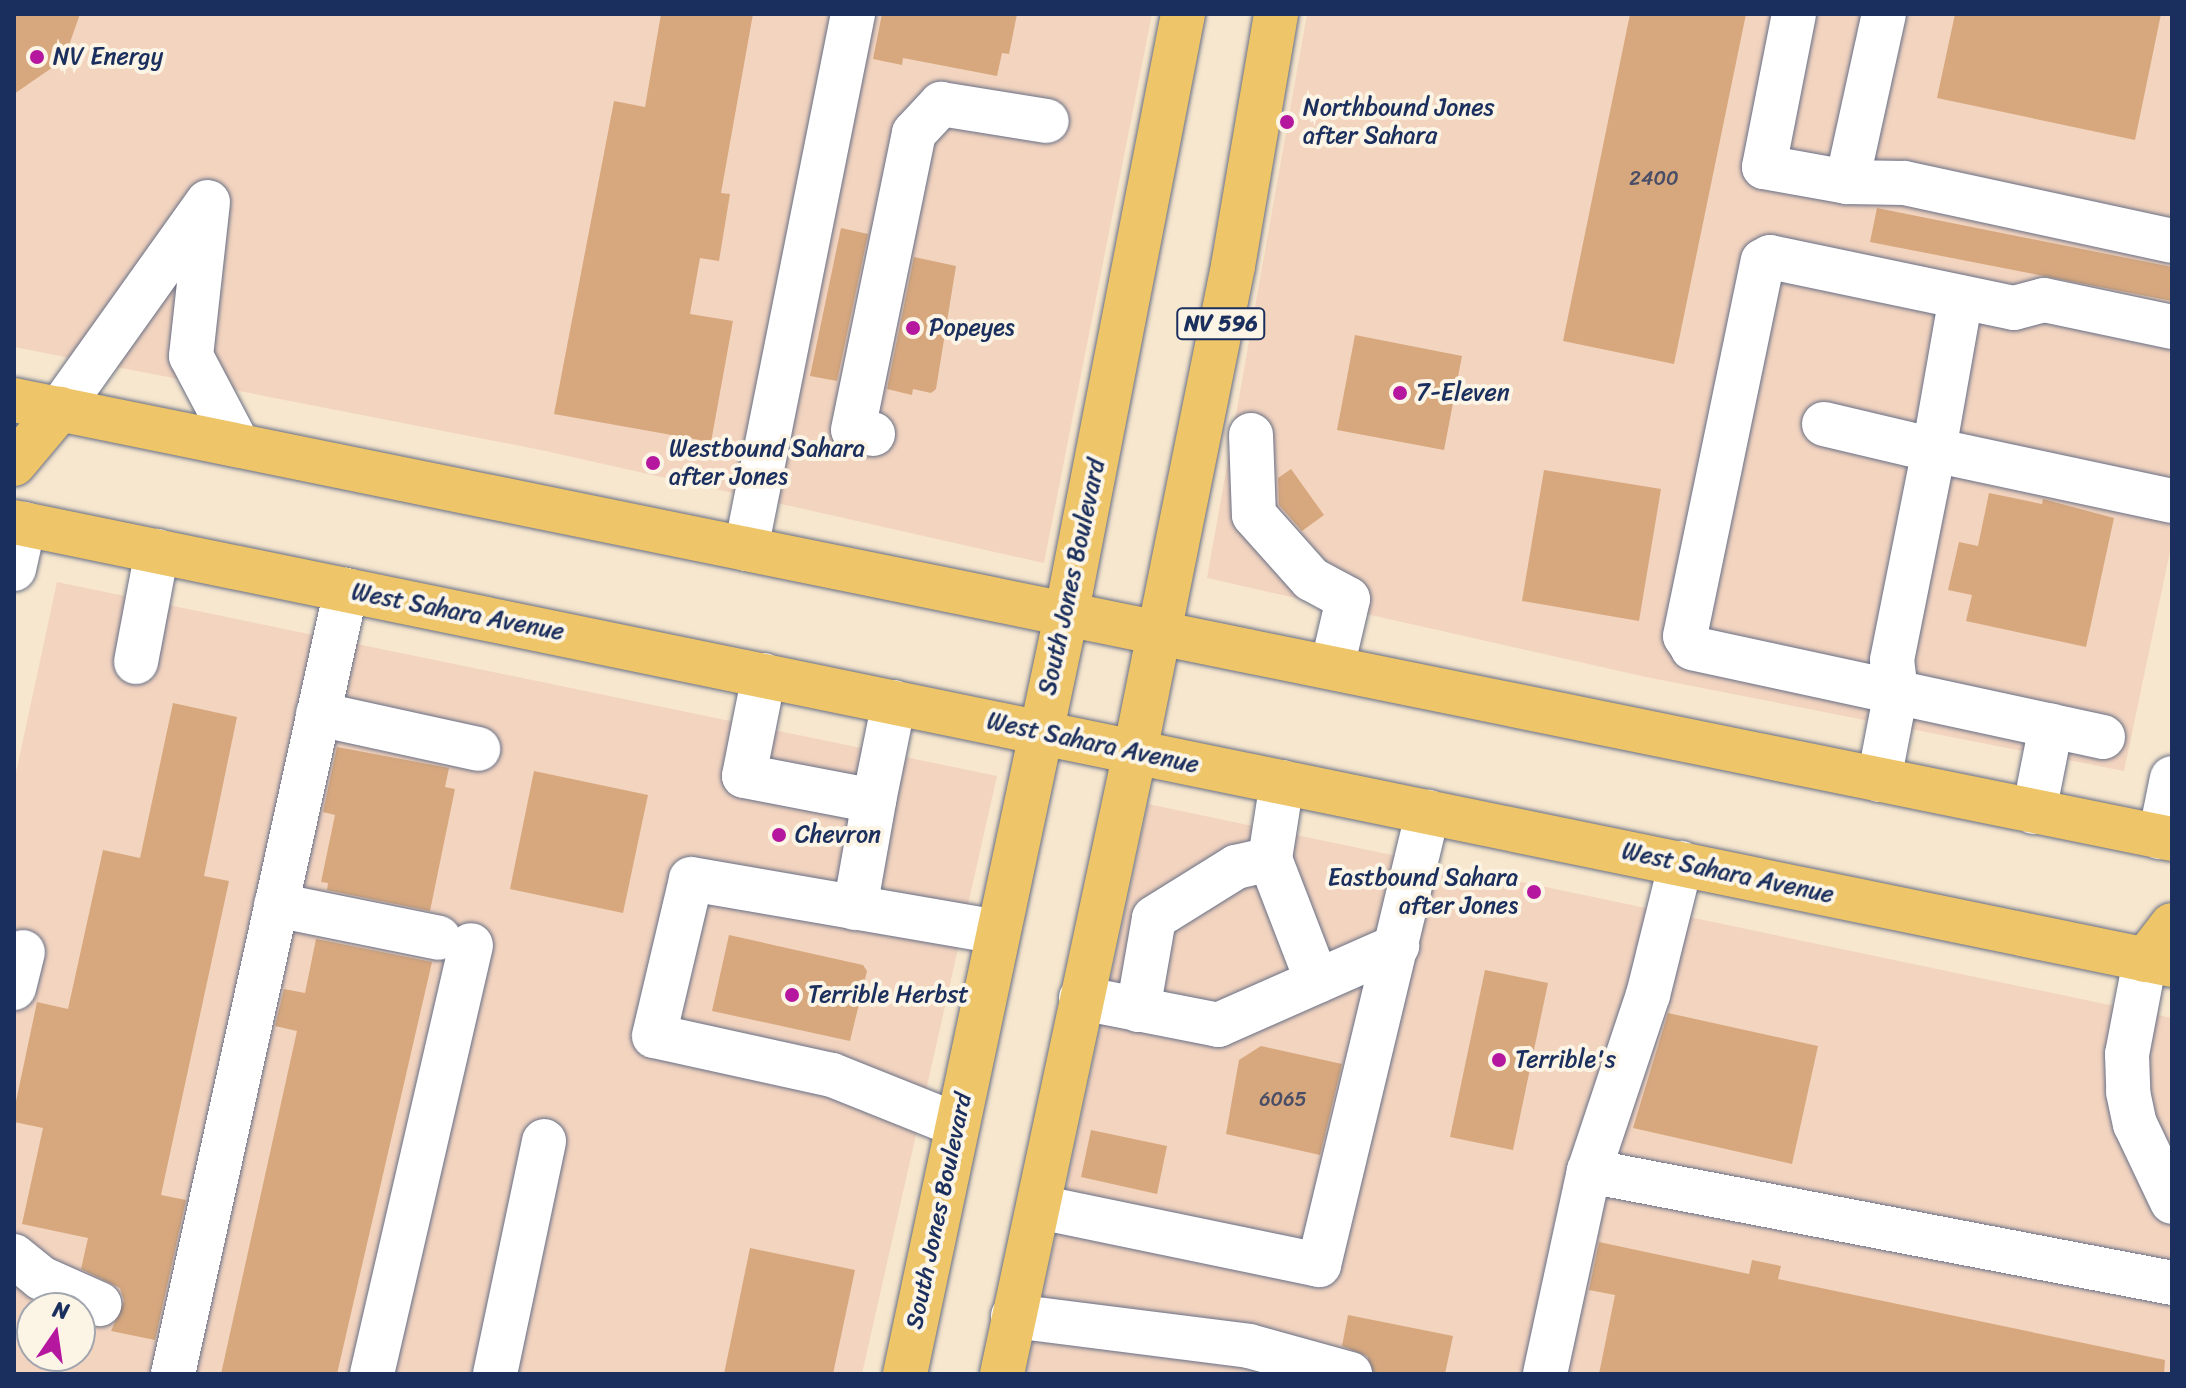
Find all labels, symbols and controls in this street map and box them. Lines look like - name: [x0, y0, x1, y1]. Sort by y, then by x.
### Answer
- place label: NV Energy: [53, 43, 163, 71]
- marker: NV Energy: [28, 48, 46, 66]
- place label: Northbound Jones after Sahara: [1303, 94, 1495, 150]
- marker: Northbound Jones after Sahara: [1278, 113, 1296, 131]
- house number: 2400: [1629, 166, 1679, 190]
- road number: NV 596: [1175, 306, 1267, 342]
- place label: Popeyes: [929, 314, 1015, 342]
- marker: Popeyes: [904, 319, 922, 337]
- place label: 7-Eleven: [1416, 379, 1510, 407]
- marker: 7-Eleven: [1391, 384, 1409, 402]
- place label: Westbound Sahara after Jones: [669, 435, 865, 491]
- marker: Westbound Sahara after Jones: [644, 454, 662, 472]
- street label: South Jones Boulevard: [1033, 457, 1111, 697]
- street label: West Sahara Avenue: [350, 577, 566, 647]
- street label: West Sahara Avenue: [985, 707, 1201, 779]
- place label: Chevron: [795, 821, 881, 849]
- marker: Chevron: [770, 826, 788, 844]
- street label: West Sahara Avenue: [1620, 837, 1836, 909]
- place label: Eastbound Sahara after Jones: [1328, 864, 1518, 920]
- marker: Eastbound Sahara after Jones: [1525, 883, 1543, 901]
- place label: Terrible Herbst: [808, 981, 968, 1009]
- marker: Terrible Herbst: [783, 986, 801, 1004]
- place label: Terrible's: [1515, 1046, 1616, 1074]
- marker: Terrible's: [1490, 1051, 1508, 1069]
- house number: 6065: [1259, 1087, 1307, 1111]
- street label: South Jones Boulevard: [900, 1091, 978, 1331]
- text: N: [49, 1289, 73, 1331]
- north arrow: [16, 1292, 96, 1372]

